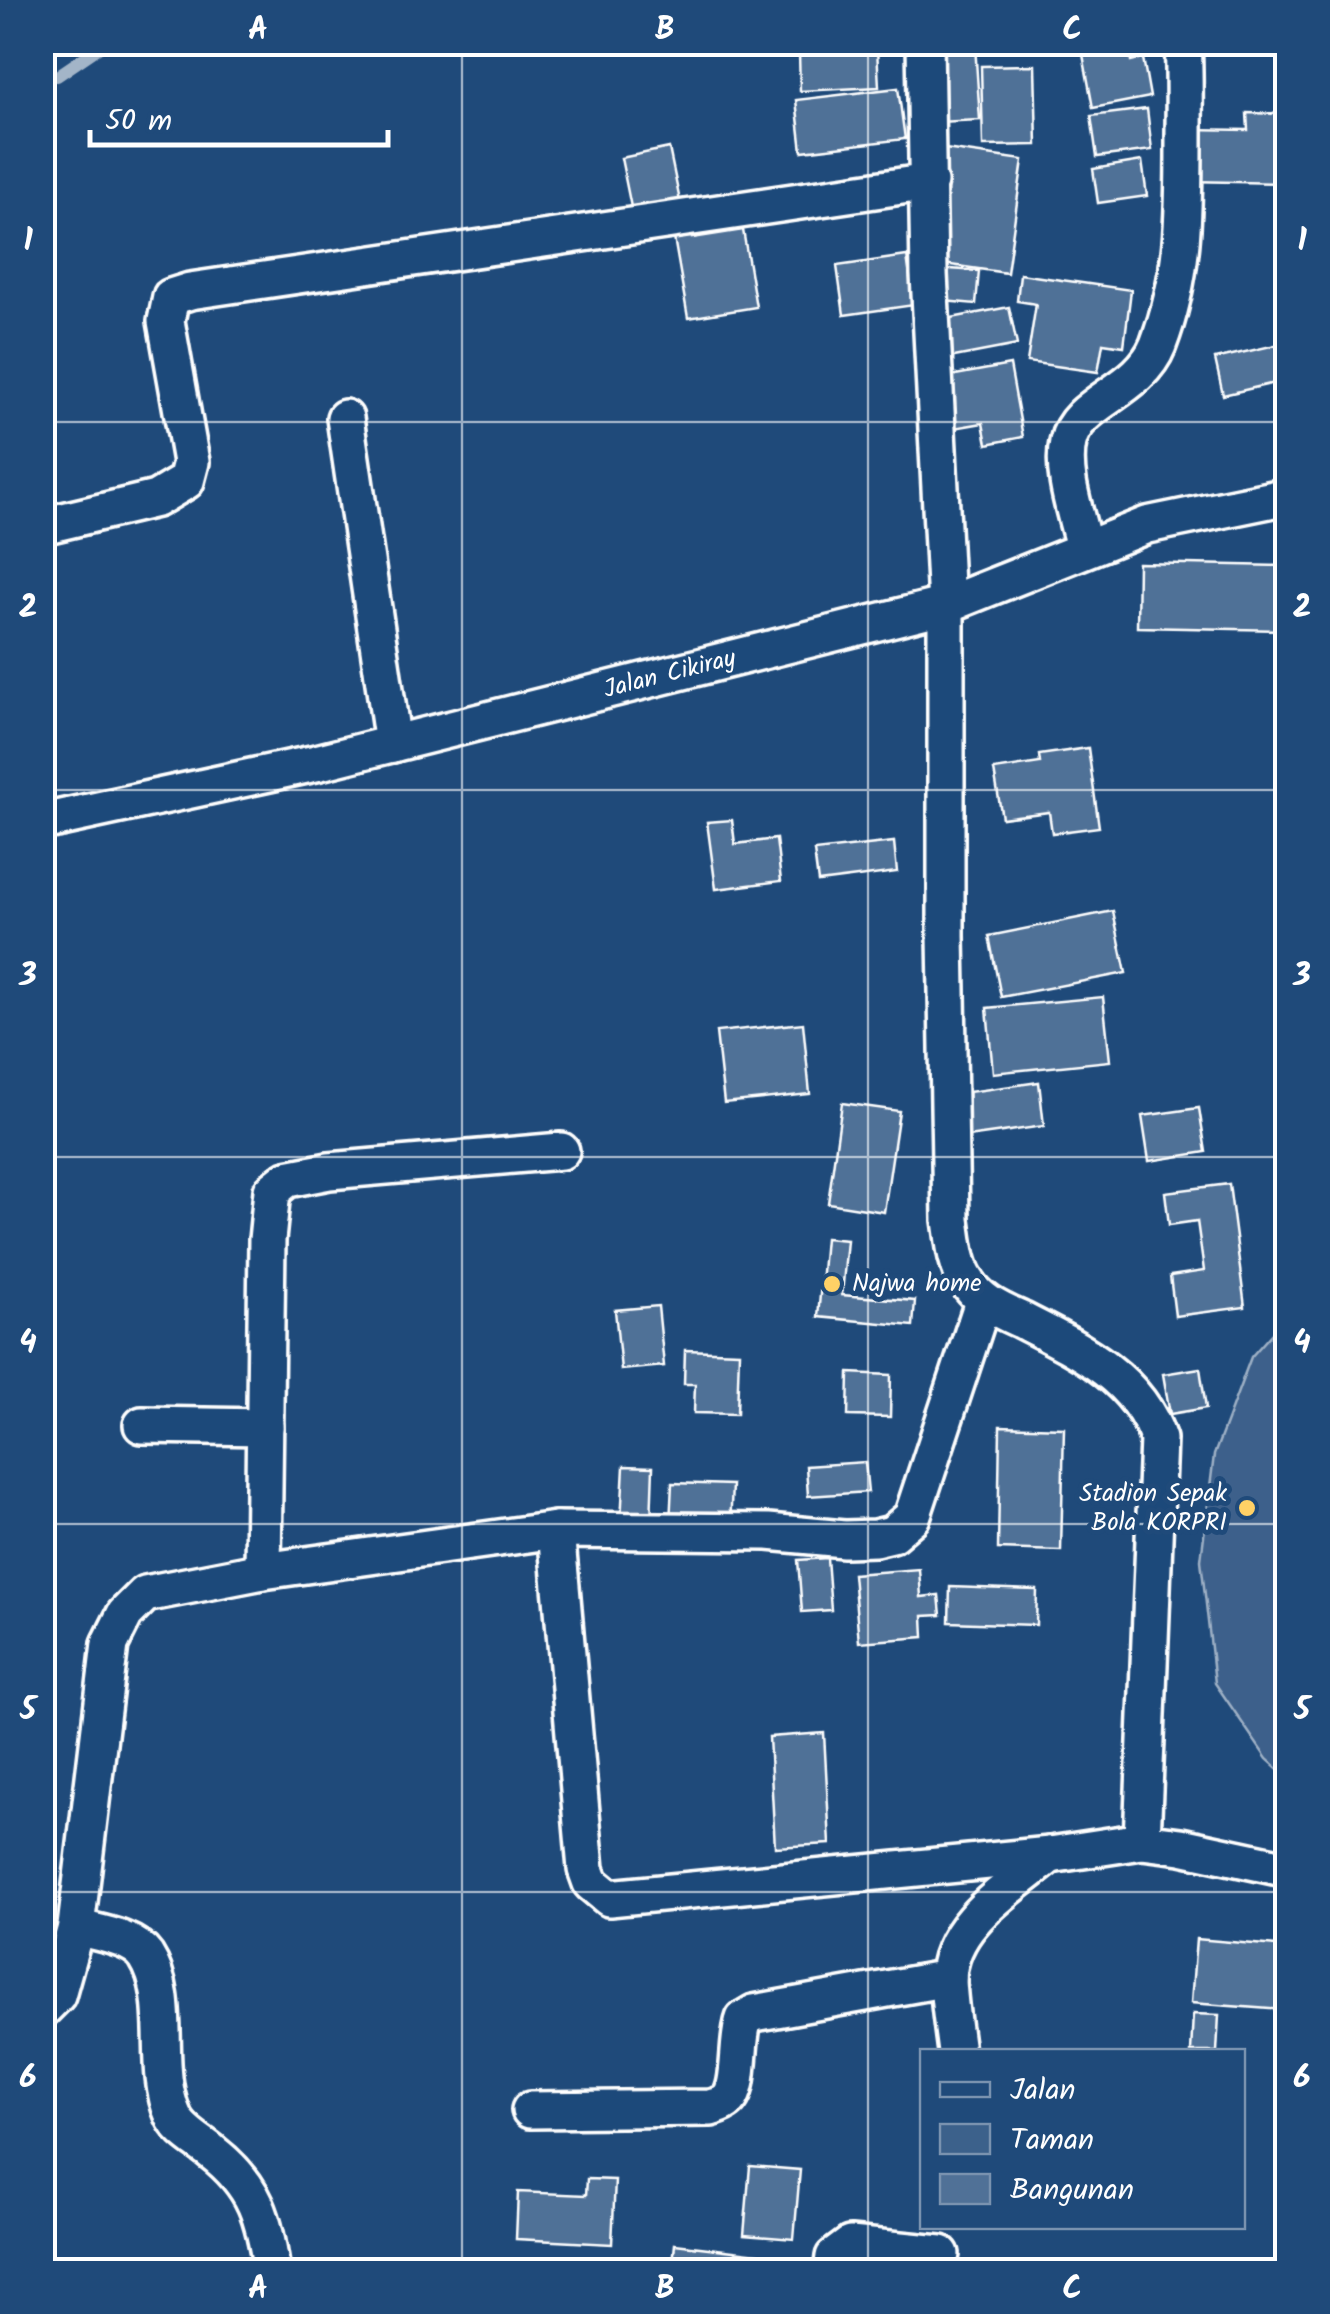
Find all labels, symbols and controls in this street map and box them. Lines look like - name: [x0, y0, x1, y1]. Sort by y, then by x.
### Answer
- text: A: [248, 5, 268, 56]
- text: B: [655, 5, 675, 56]
- text: C: [1062, 5, 1082, 56]
- scale bar: [90, 85, 388, 147]
- text: 50 m: [105, 98, 172, 146]
- text: 1: [23, 216, 33, 267]
- text: 1: [1297, 216, 1307, 267]
- text: 2: [19, 583, 37, 634]
- text: 2: [1293, 583, 1311, 634]
- street label: Jalan Cikiray: [599, 638, 740, 710]
- text: 3: [18, 951, 37, 1002]
- text: 3: [1292, 951, 1311, 1002]
- place label: Najwa home: [852, 1264, 981, 1304]
- marker: Najwa home: [821, 1273, 843, 1295]
- text: 4: [19, 1318, 37, 1369]
- text: 4: [1293, 1318, 1311, 1369]
- place label: Stadion Sepak Bola KORPRI: [1079, 1474, 1227, 1543]
- marker: Stadion Sepak Bola KORPRI: [1236, 1497, 1258, 1519]
- text: 5: [19, 1685, 39, 1736]
- text: 5: [1293, 1685, 1313, 1736]
- legend: [920, 2049, 1245, 2229]
- text: 6: [19, 2053, 37, 2104]
- text: 6: [1293, 2053, 1311, 2104]
- text: Jalan: [1010, 2067, 1076, 2115]
- text: Taman: [1010, 2117, 1094, 2165]
- text: Bangunan: [1010, 2167, 1134, 2215]
- text: A: [248, 2264, 268, 2314]
- text: B: [655, 2264, 675, 2314]
- text: C: [1062, 2264, 1082, 2314]

